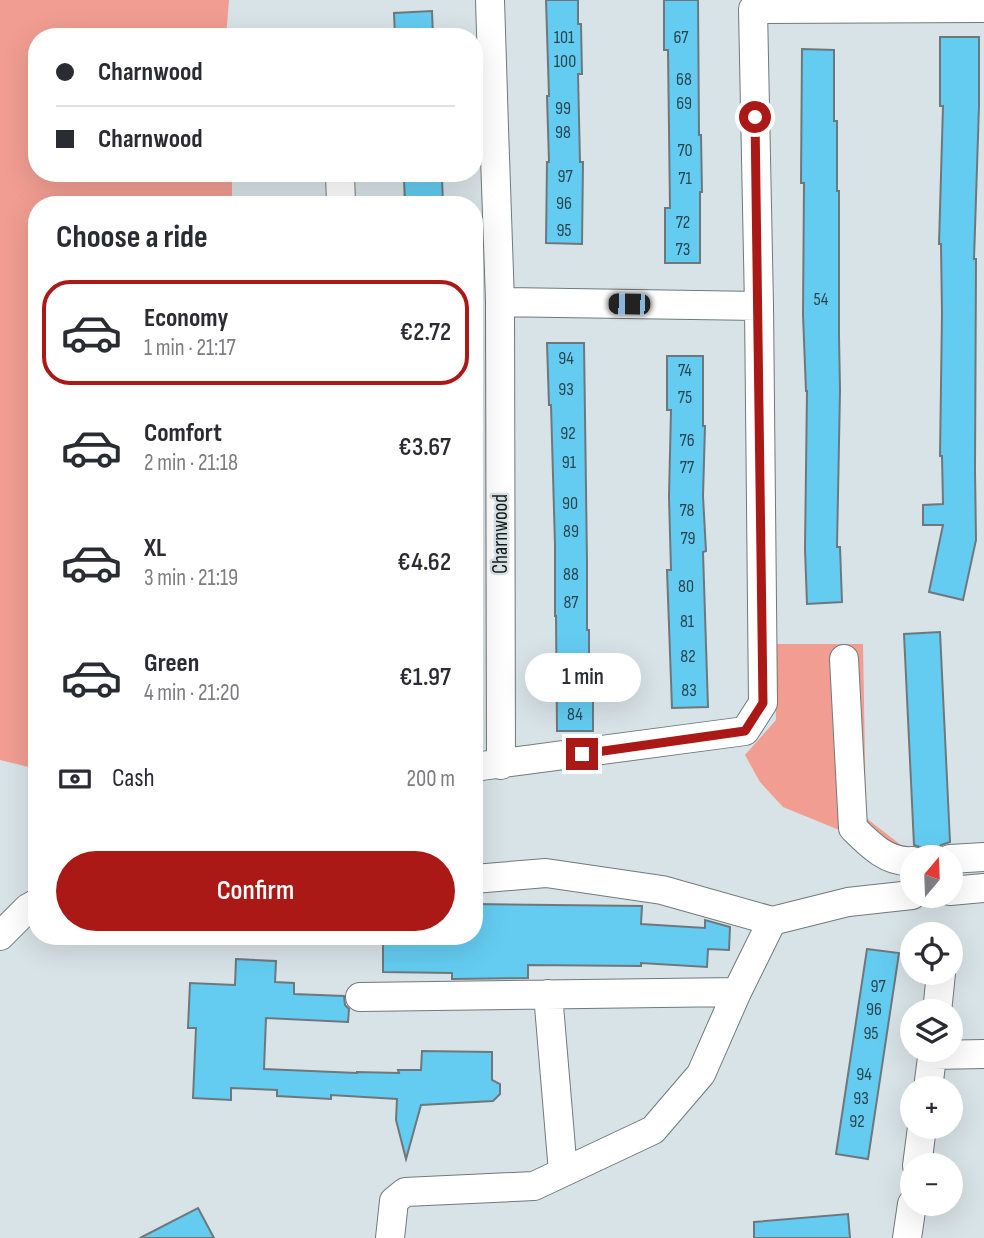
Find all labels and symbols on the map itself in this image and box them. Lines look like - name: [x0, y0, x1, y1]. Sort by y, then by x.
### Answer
- house number: 101: [554, 27, 575, 48]
- house number: 67: [673, 27, 689, 48]
- house number: 100: [554, 51, 576, 72]
- house number: 68: [676, 69, 692, 90]
- house number: 69: [676, 93, 692, 114]
- house number: 99: [555, 98, 571, 119]
- route start: [739, 101, 771, 133]
- house number: 98: [555, 122, 571, 143]
- house number: 70: [677, 140, 693, 161]
- house number: 97: [557, 166, 573, 187]
- house number: 71: [678, 168, 692, 189]
- house number: 96: [556, 193, 572, 214]
- house number: 72: [676, 212, 690, 233]
- house number: 95: [556, 220, 572, 241]
- house number: 73: [676, 239, 690, 260]
- house number: 54: [814, 289, 829, 310]
- car: [608, 293, 651, 315]
- house number: 94: [558, 348, 574, 369]
- house number: 74: [678, 360, 692, 381]
- house number: 93: [558, 379, 574, 400]
- house number: 75: [678, 387, 692, 408]
- house number: 92: [560, 423, 576, 444]
- house number: 76: [679, 430, 695, 451]
- house number: 91: [562, 452, 577, 473]
- house number: 77: [680, 457, 695, 478]
- house number: 90: [562, 493, 578, 514]
- street label: Charnwood: [488, 494, 513, 574]
- house number: 78: [679, 500, 695, 521]
- house number: 89: [563, 521, 579, 542]
- house number: 79: [680, 528, 696, 549]
- house number: 88: [563, 564, 579, 585]
- house number: 80: [678, 576, 694, 597]
- house number: 87: [563, 592, 579, 613]
- house number: 81: [680, 611, 695, 632]
- house number: 82: [680, 646, 696, 667]
- callout: 1 min: [524, 652, 640, 702]
- house number: 83: [681, 680, 697, 701]
- house number: 84: [567, 704, 583, 725]
- route end: [566, 738, 598, 770]
- north arrow: [900, 845, 962, 908]
- house number: 97: [870, 976, 886, 997]
- house number: 96: [866, 999, 882, 1020]
- house number: 95: [863, 1023, 879, 1044]
- house number: 94: [856, 1064, 872, 1085]
- house number: 93: [853, 1088, 869, 1109]
- house number: 92: [849, 1111, 865, 1132]

